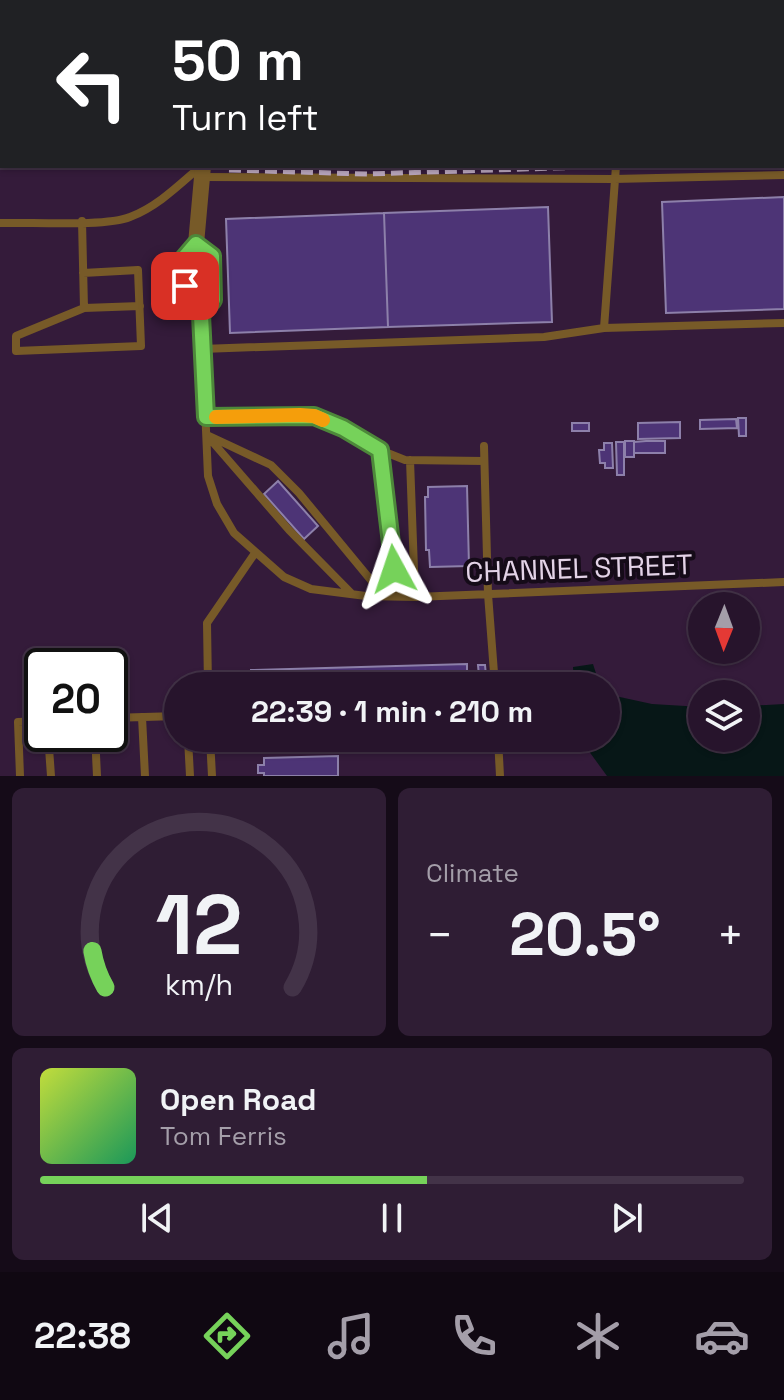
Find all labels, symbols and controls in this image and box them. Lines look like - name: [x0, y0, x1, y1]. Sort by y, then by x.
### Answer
- text: 50 m: [172, 25, 304, 96]
- icon: left: [40, 32, 144, 136]
- text: Turn left: [172, 95, 319, 141]
- pin: [151, 252, 219, 320]
- icon: arrive: [163, 264, 207, 308]
- position arrow: [352, 527, 436, 611]
- street label: CHANNEL STREET: [465, 546, 693, 590]
- north arrow: [688, 592, 760, 664]
- map controls: [688, 592, 760, 752]
- speed limit sign: 20: [24, 648, 128, 752]
- button: layers: [688, 680, 760, 752]
- text: 22:39 · 1 min · 210 m: [251, 692, 533, 731]
- text: Climate: [426, 856, 519, 890]
- text: 12: [155, 872, 243, 978]
- text: 20.5°: [509, 896, 661, 973]
- text: −: [426, 907, 453, 963]
- text: +: [717, 907, 744, 963]
- text: km/h: [165, 967, 233, 1003]
- text: Open Road: [160, 1080, 316, 1119]
- text: Tom Ferris: [160, 1119, 287, 1153]
- icon: previous: [135, 1196, 179, 1240]
- icon: pause: [370, 1196, 414, 1240]
- icon: next: [605, 1196, 649, 1240]
- icon: directions: [199, 1308, 255, 1364]
- icon: music: [323, 1308, 379, 1364]
- icon: phone: [446, 1308, 502, 1364]
- icon: climate: [570, 1308, 626, 1364]
- icon: car: [694, 1308, 750, 1364]
- text: 22:38: [34, 1313, 131, 1359]

